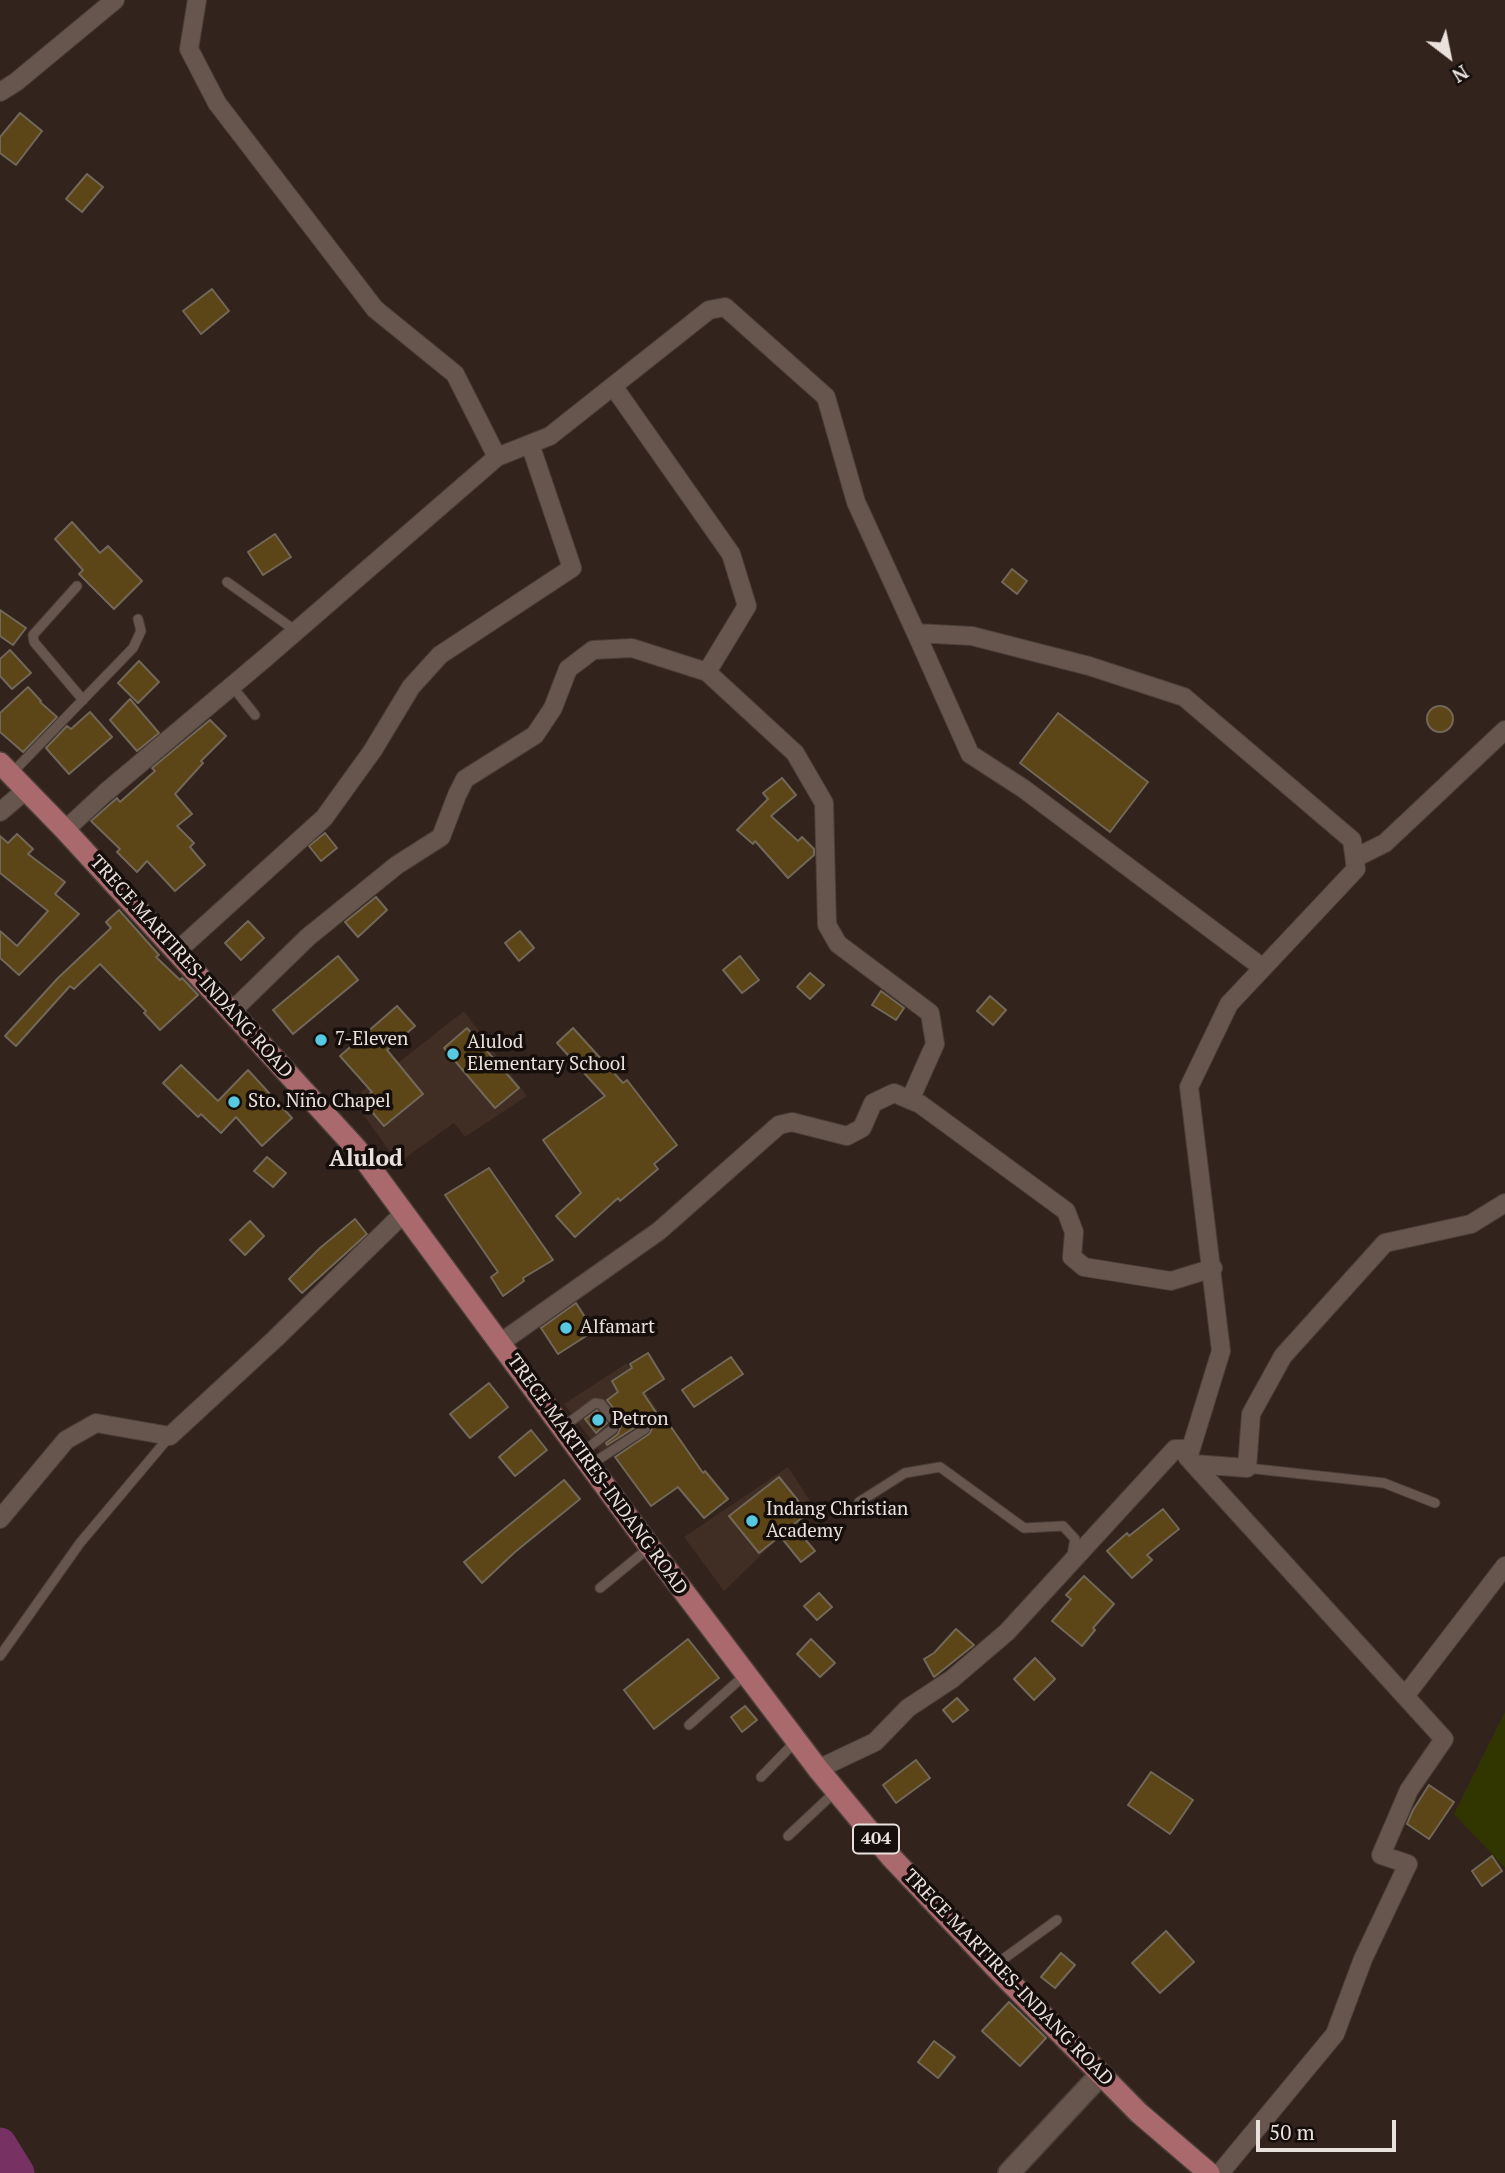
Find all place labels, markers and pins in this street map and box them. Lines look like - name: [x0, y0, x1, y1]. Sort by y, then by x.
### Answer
- place label: 7-Eleven: [335, 1029, 408, 1051]
- marker: 7-Eleven: [313, 1032, 329, 1048]
- place label: Alulod Elementary School: [467, 1032, 626, 1076]
- marker: Alulod Elementary School: [445, 1046, 461, 1062]
- place label: Sto. Niño Chapel: [248, 1091, 391, 1113]
- marker: Sto. Niño Chapel: [226, 1094, 242, 1110]
- place label: Alfamart: [580, 1317, 655, 1339]
- marker: Alfamart: [558, 1320, 574, 1336]
- place label: Petron: [612, 1409, 668, 1431]
- marker: Petron: [590, 1412, 606, 1428]
- place label: Indang Christian Academy: [766, 1499, 908, 1543]
- marker: Indang Christian Academy: [744, 1513, 760, 1529]

